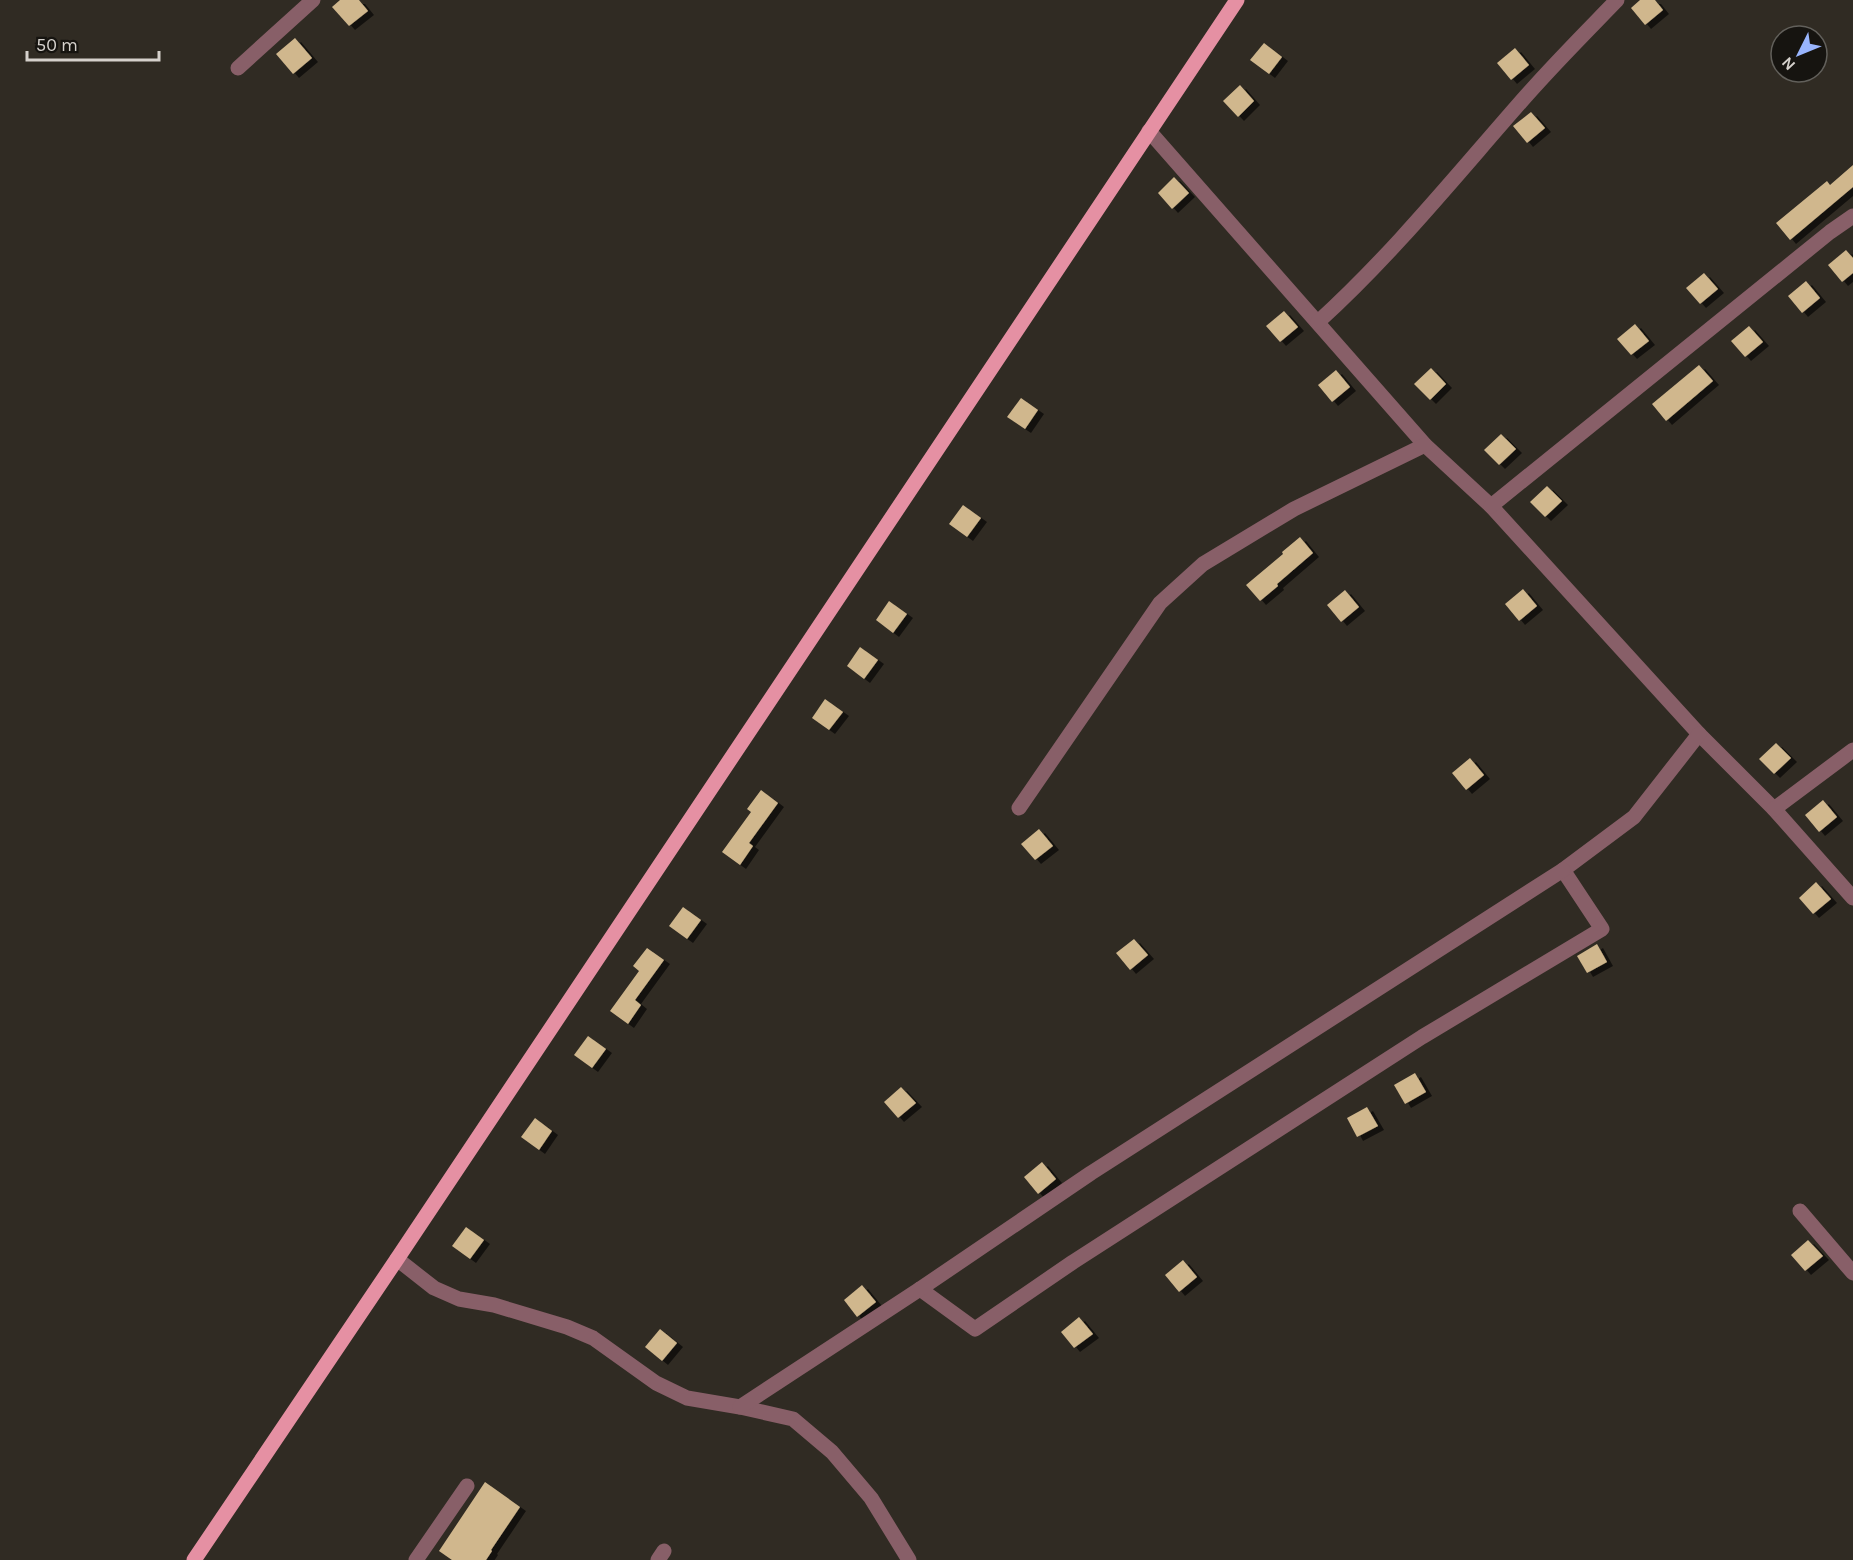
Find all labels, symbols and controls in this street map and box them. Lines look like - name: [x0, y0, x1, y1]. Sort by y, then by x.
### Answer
- scale bar: [27, 24, 159, 62]
- north arrow: [1769, 24, 1829, 84]
- text: 50 m: [36, 34, 78, 56]
- text: N: [1778, 53, 1799, 75]

